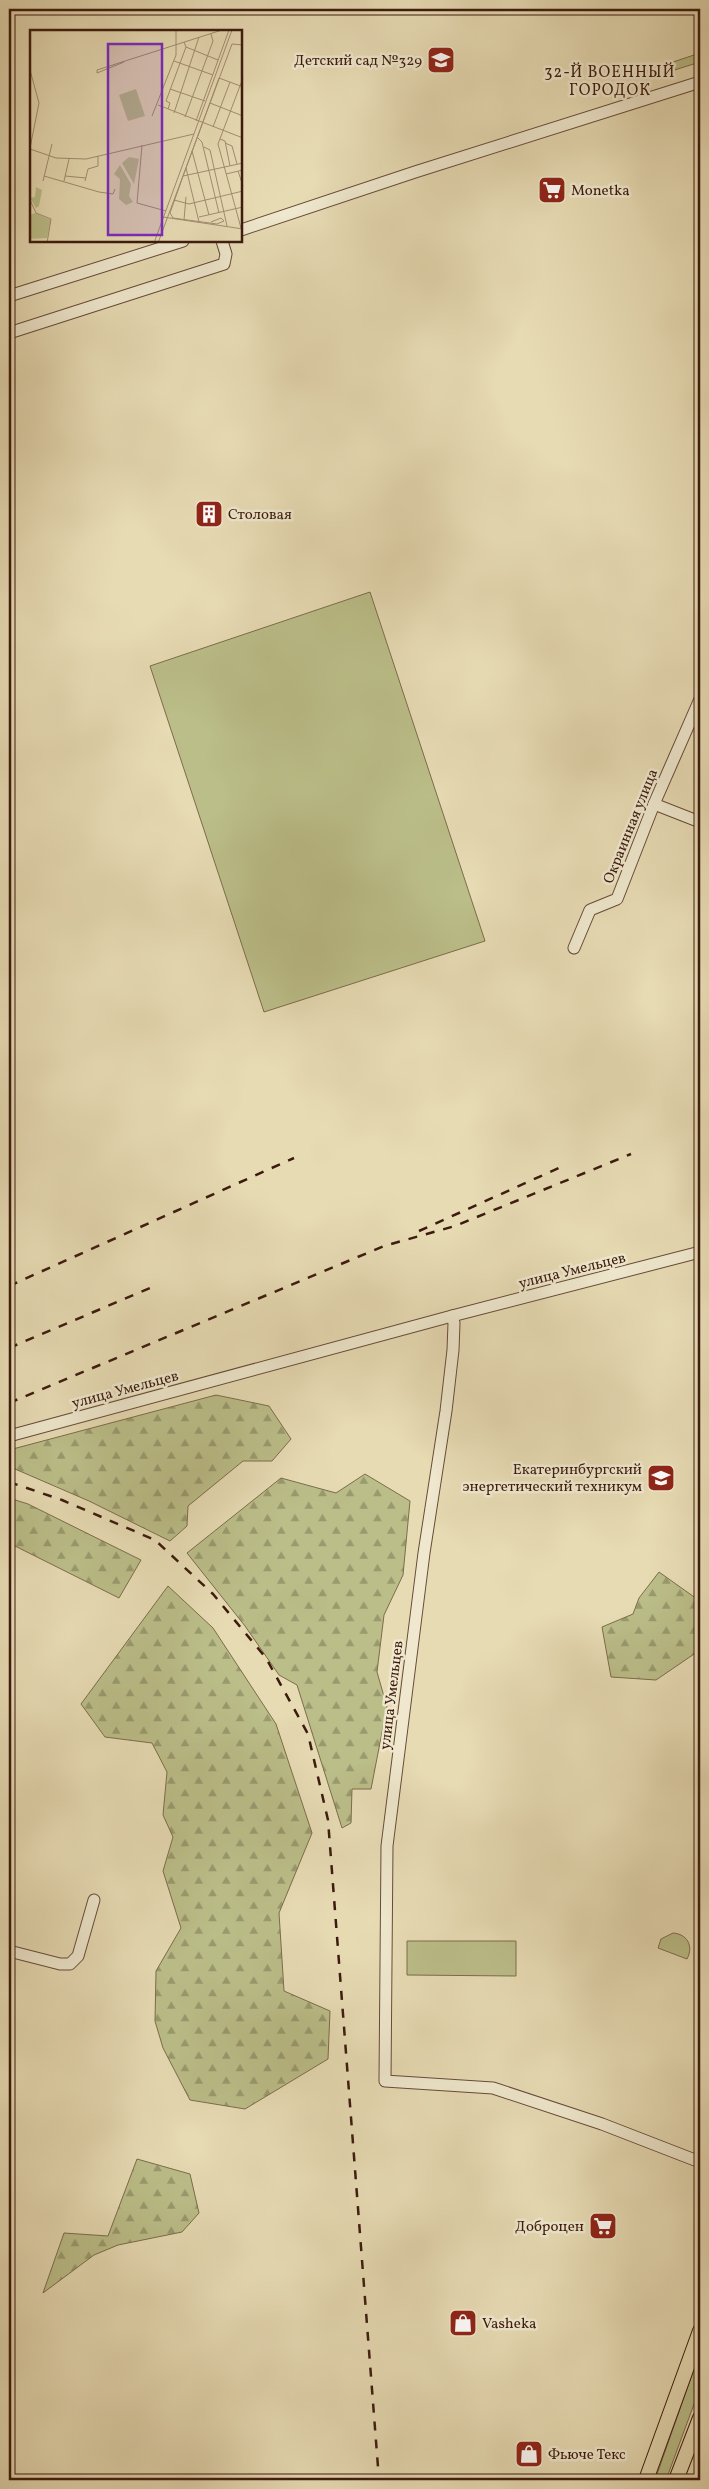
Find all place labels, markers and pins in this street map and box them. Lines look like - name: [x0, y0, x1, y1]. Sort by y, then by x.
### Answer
- school or university icon: Детский сад №329: [426, 45, 456, 75]
- place label: Детский сад №329: [294, 51, 422, 72]
- supermarket icon: Monetka: [537, 175, 567, 205]
- place label: Monetka: [571, 181, 630, 202]
- building icon: Столовая: [194, 499, 224, 529]
- place label: Столовая: [228, 505, 292, 526]
- place label: Екатеринбургский энергетический техникум: [463, 1460, 642, 1498]
- school or university icon: Екатеринбургский энергетический техникум: [646, 1463, 676, 1493]
- supermarket icon: Доброцен: [588, 2211, 618, 2241]
- place label: Доброцен: [515, 2217, 584, 2238]
- shop icon: Vasheka: [448, 2308, 478, 2338]
- place label: Vasheka: [482, 2314, 537, 2335]
- shop icon: Фьюче Текс: [514, 2439, 544, 2469]
- place label: Фьюче Текс: [548, 2445, 626, 2466]

